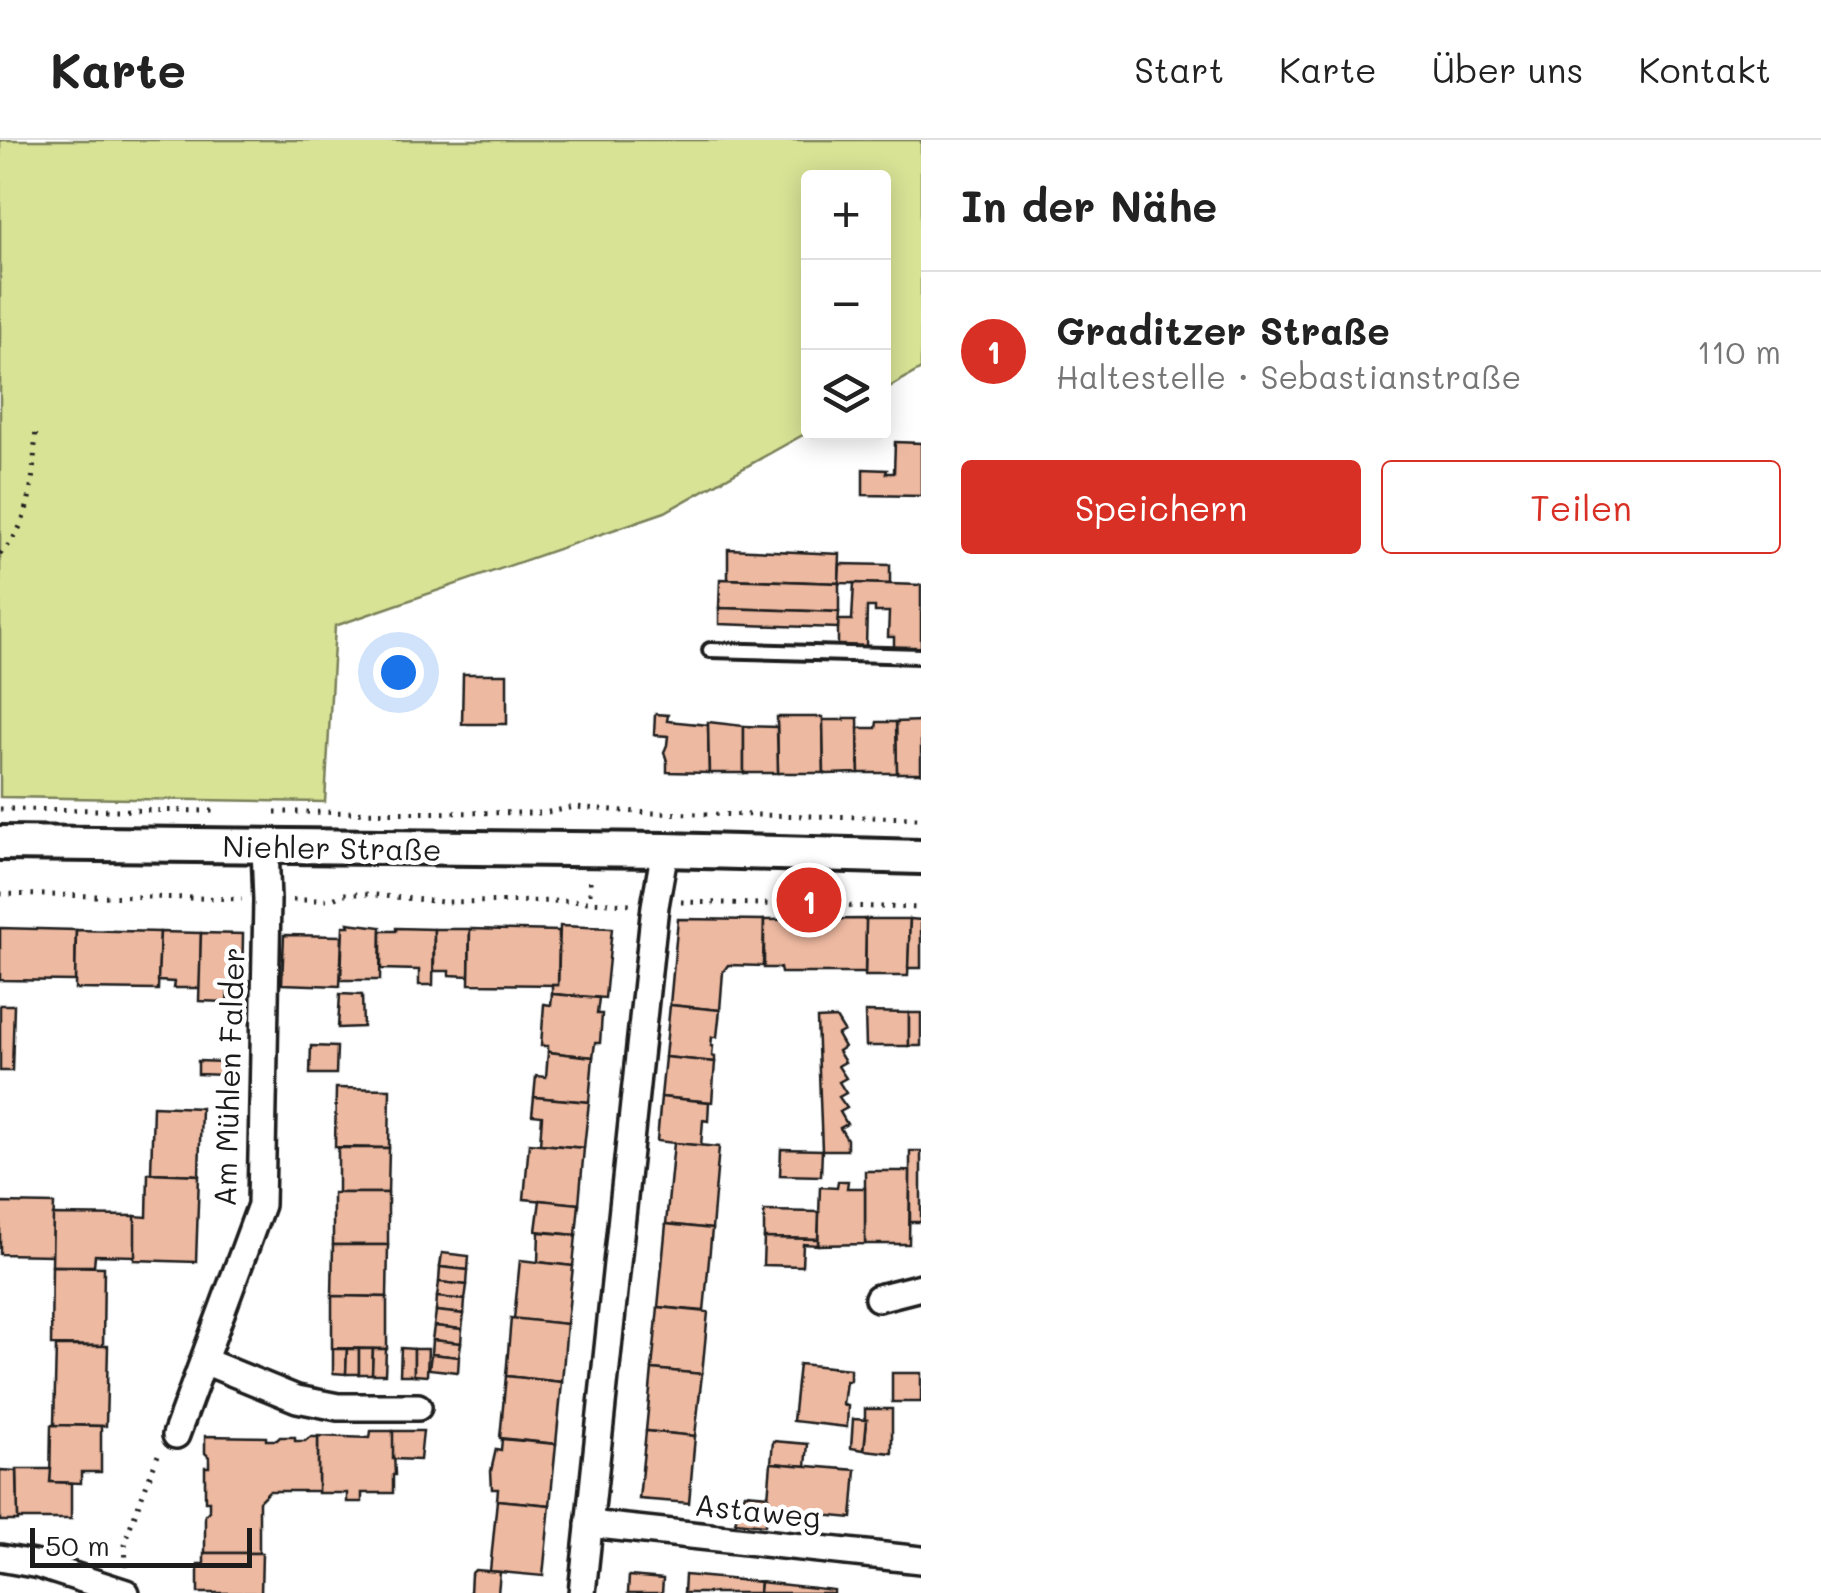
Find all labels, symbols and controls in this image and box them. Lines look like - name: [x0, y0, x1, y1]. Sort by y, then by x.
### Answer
- text: Karte: [50, 38, 186, 100]
- text: Start: [1134, 46, 1224, 92]
- text: Karte: [1279, 46, 1377, 92]
- text: Über uns: [1432, 46, 1583, 92]
- text: Kontakt: [1638, 46, 1771, 92]
- map controls: [801, 170, 891, 440]
- button: +: [801, 170, 891, 260]
- text: In der Nähe: [961, 178, 1217, 233]
- button: −: [801, 260, 891, 350]
- text: Graditzer Straße: [1056, 305, 1390, 355]
- text: 1: [986, 330, 1001, 372]
- text: 110 m: [1697, 330, 1781, 372]
- button: layers: [801, 350, 891, 440]
- text: Haltestelle · Sebastianstraße: [1056, 355, 1521, 397]
- button: Speichern: [961, 460, 1361, 554]
- button: Teilen: [1381, 460, 1781, 554]
- your location: [373, 647, 424, 698]
- street label: Niehler Straße: [222, 825, 442, 869]
- pin: 1: [776, 862, 842, 938]
- street label: Am Mühlen Falder: [203, 947, 253, 1207]
- street label: Astaweg: [693, 1483, 823, 1537]
- scale bar: [30, 1523, 252, 1568]
- text: 50 m: [45, 1527, 110, 1563]

